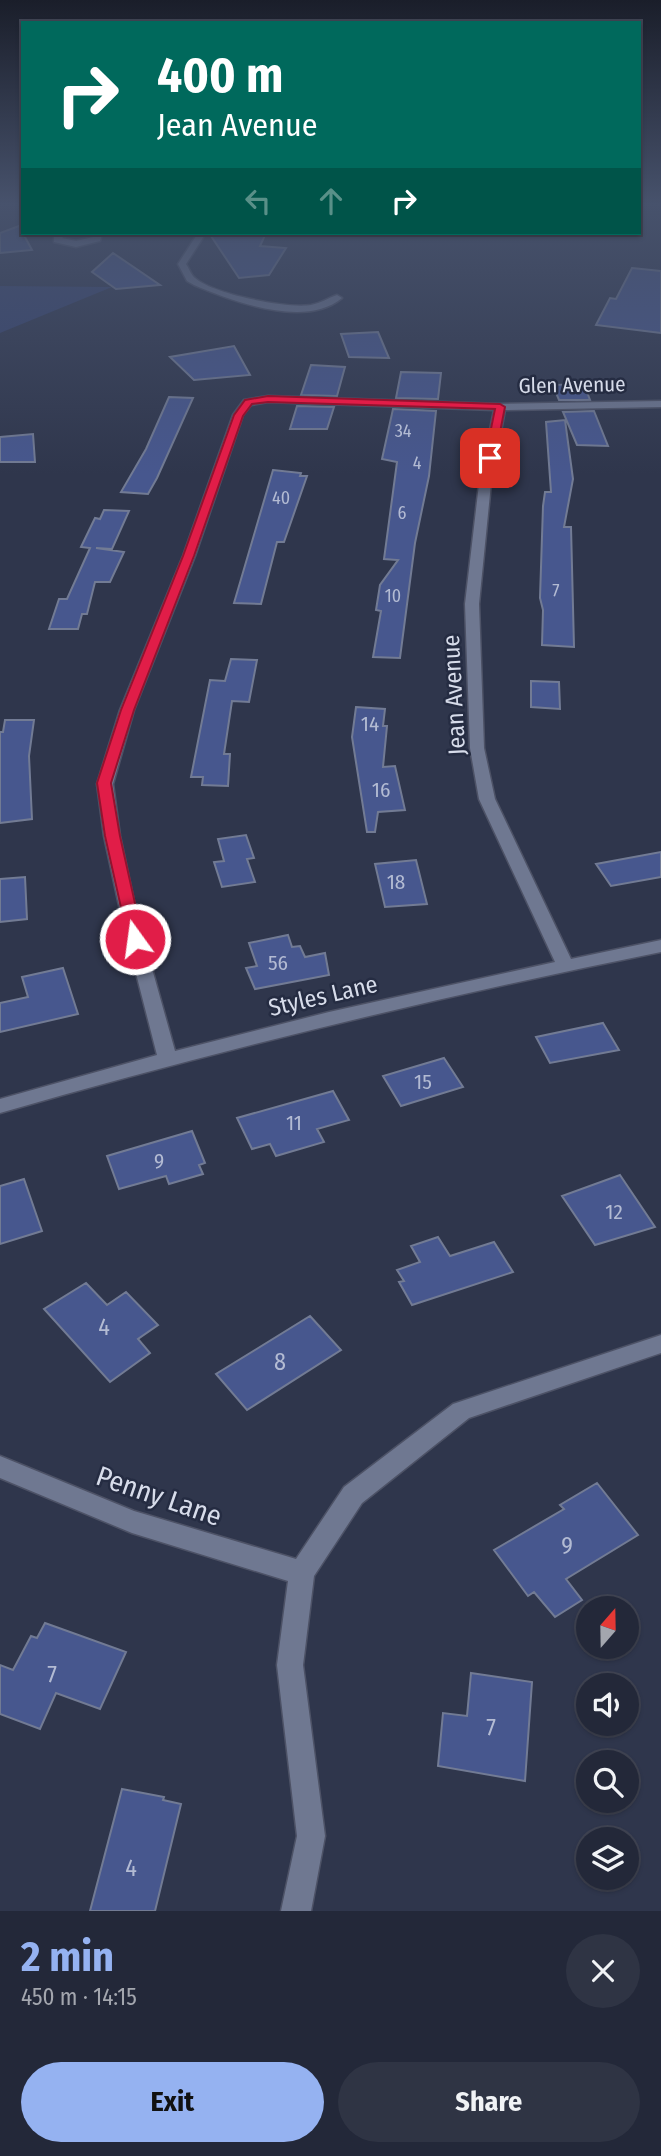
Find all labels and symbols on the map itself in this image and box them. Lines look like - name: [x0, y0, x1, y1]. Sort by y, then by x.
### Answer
- street label: Glen Avenue: [518, 371, 626, 399]
- house number: 34: [395, 420, 412, 442]
- pin: [460, 428, 520, 488]
- house number: 4: [413, 452, 422, 474]
- house number: 40: [272, 487, 290, 509]
- house number: 6: [398, 502, 407, 524]
- house number: 7: [552, 580, 560, 602]
- house number: 10: [385, 585, 401, 607]
- street label: Jean Avenue: [437, 634, 471, 756]
- house number: 14: [361, 711, 379, 737]
- house number: 16: [372, 777, 390, 803]
- house number: 18: [387, 869, 405, 895]
- position arrow: [98, 902, 172, 976]
- house number: 56: [268, 950, 288, 976]
- street label: Styles Lane: [266, 970, 380, 1022]
- house number: 15: [414, 1069, 432, 1095]
- house number: 11: [286, 1110, 302, 1136]
- house number: 9: [154, 1148, 164, 1174]
- house number: 12: [605, 1199, 623, 1225]
- house number: 4: [98, 1313, 110, 1341]
- house number: 8: [274, 1348, 286, 1376]
- street label: Penny Lane: [92, 1459, 226, 1533]
- house number: 9: [561, 1532, 573, 1560]
- north arrow: [576, 1596, 639, 1659]
- house number: 7: [47, 1661, 57, 1689]
- house number: 7: [486, 1714, 496, 1742]
- house number: 4: [125, 1854, 137, 1882]

